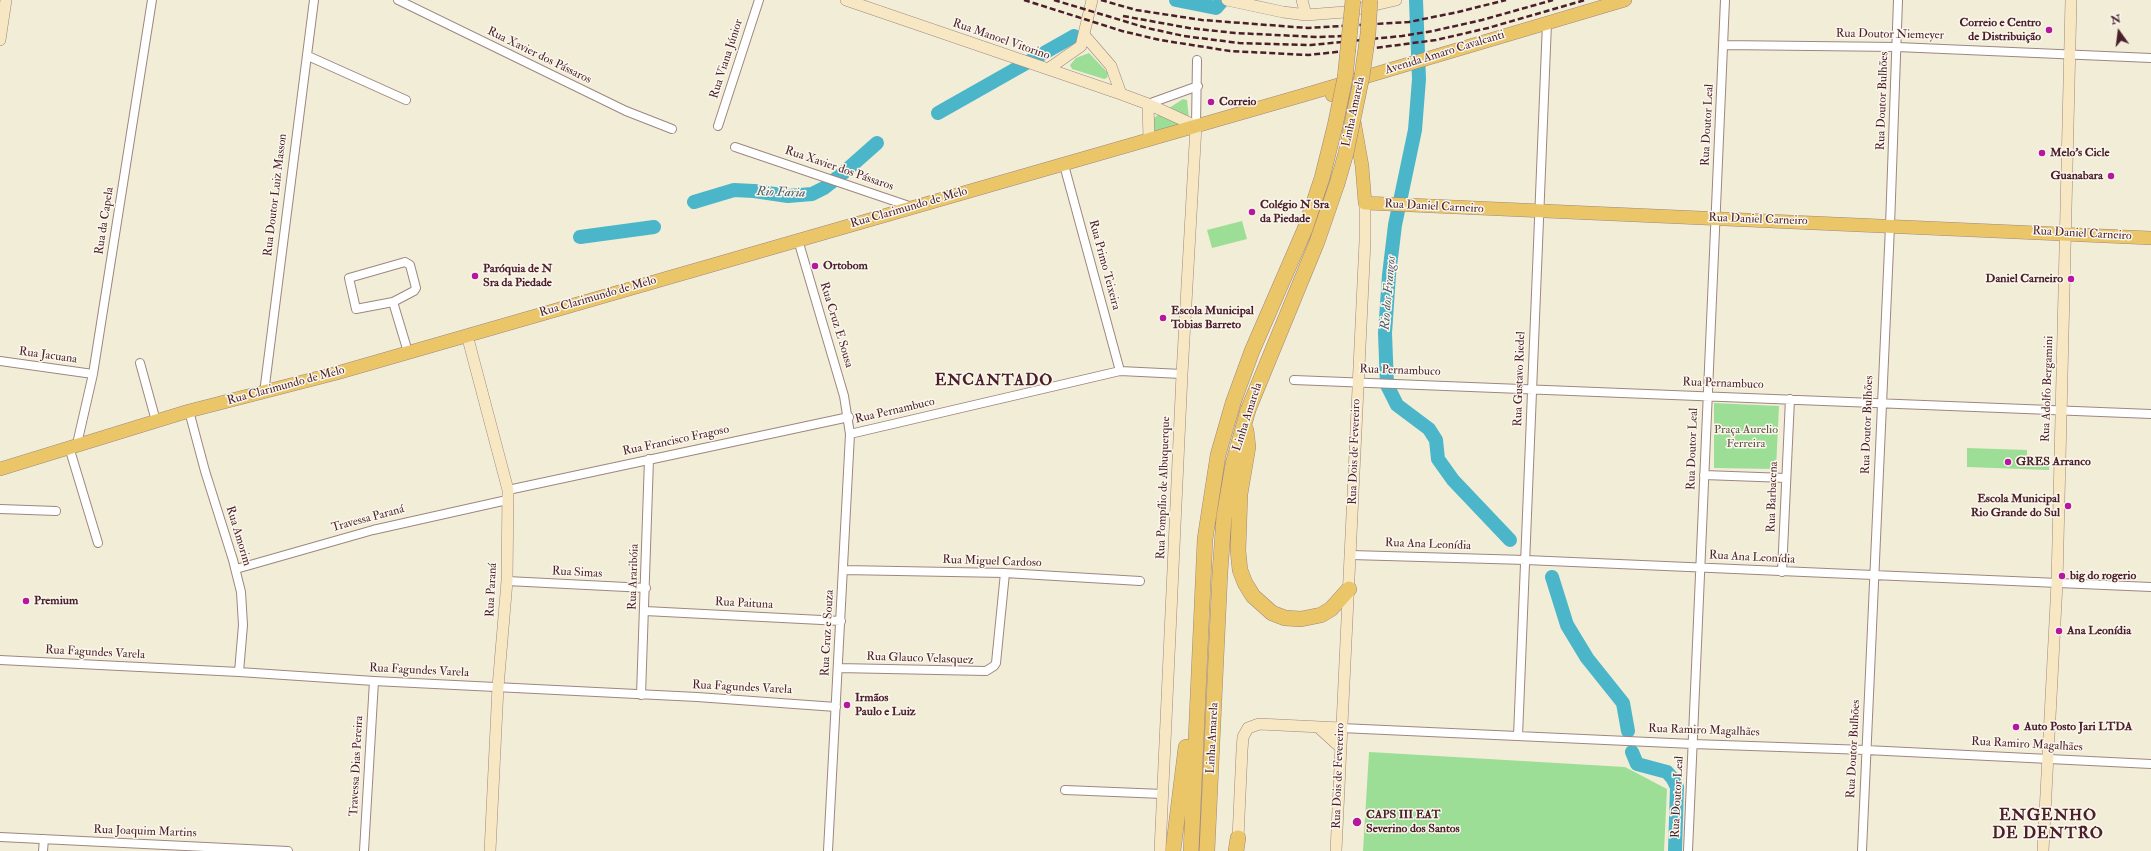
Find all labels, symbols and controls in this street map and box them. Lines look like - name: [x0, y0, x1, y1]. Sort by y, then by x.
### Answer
- north arrow: [2099, 12, 2139, 52]
- text: N: [2110, 12, 2122, 27]
- place label: Correio e Centro de Distribuição: [1960, 16, 2041, 44]
- street label: Rua Viana Júnior: [707, 17, 747, 101]
- street label: Rua Manoel Vitorino: [950, 17, 1052, 63]
- street label: Rua Xavier dos Pássaros: [485, 25, 593, 87]
- marker: Correio e Centro de Distribuição: [2044, 25, 2054, 35]
- street label: Rua Doutor Niemeyer: [1836, 27, 1944, 43]
- street label: Avenida Amaro Cavalcanti: [1383, 28, 1507, 78]
- street label: Rua Doutor Bulhões: [1874, 51, 1892, 151]
- street label: Linha Amarela: [1340, 76, 1368, 148]
- street label: Rua Doutor Leal: [1699, 84, 1717, 166]
- place label: Correio: [1219, 95, 1256, 109]
- marker: Correio: [1206, 97, 1216, 107]
- street label: Rua Doutor Luiz Masson: [261, 133, 291, 257]
- street label: Rua Xavier dos Pássaros: [783, 144, 895, 194]
- place label: Melo's Cicle: [2050, 146, 2109, 160]
- marker: Melo's Cicle: [2037, 148, 2047, 158]
- place label: Guanabara: [2050, 169, 2103, 183]
- marker: Guanabara: [2106, 171, 2116, 181]
- water label: Rio Faria: [756, 184, 806, 202]
- street label: Rua Clarimundo de Melo: [849, 184, 969, 232]
- street label: Rua da Capela: [93, 186, 117, 256]
- street label: Rua Daniel Carneiro: [1384, 197, 1484, 217]
- place label: Colégio N Sra da Piedade: [1260, 198, 1329, 226]
- marker: Colégio N Sra da Piedade: [1247, 207, 1257, 217]
- street label: Rua Daniel Carneiro: [1708, 211, 1808, 229]
- street label: Rua Primo Teixeira: [1085, 218, 1123, 312]
- street label: Rua Daniel Carneiro: [2032, 224, 2132, 244]
- water label: Rio dos Frangos: [1378, 255, 1400, 331]
- place label: Ortobom: [823, 259, 868, 273]
- marker: Ortobom: [810, 261, 820, 271]
- place label: Paróquia de N Sra da Piedade: [483, 262, 552, 290]
- marker: Paróquia de N Sra da Piedade: [470, 271, 480, 281]
- place label: Daniel Carneiro: [1986, 272, 2063, 286]
- street label: Rua Clarimundo de Melo: [538, 273, 658, 321]
- marker: Daniel Carneiro: [2066, 274, 2076, 284]
- street label: Rua Cruz E Sousa: [816, 280, 856, 370]
- place label: Escola Municipal Tobias Barreto: [1171, 304, 1254, 332]
- marker: Escola Municipal Tobias Barreto: [1158, 313, 1168, 323]
- street label: Rua Gustavo Riedel: [1511, 331, 1529, 427]
- street label: Rua Adolfo Bergamini: [2039, 335, 2057, 443]
- street label: Rua Jacuana: [18, 345, 78, 367]
- street label: Rua Pernambuco: [1359, 362, 1441, 380]
- street label: Rua Clarimundo de Melo: [226, 363, 346, 409]
- district label: ENCANTADO: [935, 372, 1053, 392]
- street label: Rua Pernambuco: [1682, 375, 1764, 393]
- street label: Rua Doutor Bulhões: [1859, 375, 1877, 475]
- street label: Linha Amarela: [1230, 381, 1266, 453]
- street label: Rua Pernambuco: [854, 395, 936, 427]
- street label: Rua Dois de Fevereiro: [1346, 399, 1364, 505]
- street label: Rua Doutor Leal: [1684, 408, 1702, 490]
- street label: Rua Pompílio de Albuquerque: [1154, 416, 1174, 560]
- street label: Rua Francisco Fragoso: [621, 423, 731, 459]
- park label: Praça Aurelio Ferreira: [1714, 423, 1778, 451]
- place label: GRES Arranco: [2016, 455, 2091, 469]
- marker: GRES Arranco: [2003, 457, 2013, 467]
- street label: Rua Barbacena: [1765, 461, 1781, 533]
- place label: Escola Municipal Rio Grande do Sul: [1971, 492, 2060, 520]
- marker: Escola Municipal Rio Grande do Sul: [2063, 501, 2073, 511]
- street label: Travessa Paraná: [330, 502, 406, 536]
- street label: Rua Amorim: [222, 504, 254, 568]
- street label: Rua Ana Leonídia: [1385, 536, 1471, 554]
- street label: Rua Araribóia: [626, 544, 642, 610]
- street label: Rua Ana Leonídia: [1709, 549, 1795, 567]
- street label: Rua Miguel Cardoso: [942, 553, 1042, 571]
- street label: Rua Paraná: [483, 562, 501, 618]
- street label: Rua Simas: [552, 564, 602, 582]
- place label: big do rogerio: [2070, 569, 2136, 583]
- marker: big do rogerio: [2057, 571, 2067, 581]
- street label: Rua Cruz e Souza: [819, 589, 837, 677]
- place label: Premium: [34, 594, 78, 608]
- street label: Rua Paituna: [715, 595, 773, 613]
- marker: Premium: [21, 596, 31, 606]
- place label: Ana Leonídia: [2067, 624, 2131, 638]
- marker: Ana Leonídia: [2054, 626, 2064, 636]
- street label: Rua Fagundes Varela: [45, 643, 145, 663]
- street label: Rua Glauco Velasquez: [866, 650, 974, 668]
- street label: Rua Fagundes Varela: [369, 661, 469, 681]
- street label: Rua Fagundes Varela: [692, 678, 792, 698]
- place label: Irmãos Paulo e Luiz: [855, 691, 916, 719]
- street label: Rua Doutor Bulhões: [1844, 699, 1864, 799]
- marker: Irmãos Paulo e Luiz: [842, 700, 852, 710]
- street label: Linha Amarela: [1204, 702, 1222, 774]
- street label: Travessa Dias Pereira: [347, 715, 367, 817]
- place label: Auto Posto Jari LTDA: [2024, 720, 2132, 734]
- street label: Rua Ramiro Magalhães: [1648, 722, 1760, 740]
- marker: Auto Posto Jari LTDA: [2011, 722, 2021, 732]
- street label: Rua Dois de Fevereiro: [1330, 723, 1348, 829]
- street label: Rua Ramiro Magalhães: [1971, 735, 2083, 755]
- street label: Rua Doutor Leal: [1669, 756, 1687, 838]
- district label: ENGENHO DE DENTRO: [1992, 807, 2104, 845]
- place label: CAPS III EAT Severino dos Santos: [1366, 808, 1460, 836]
- marker: CAPS III EAT Severino dos Santos: [1351, 816, 1363, 828]
- street label: Rua Joaquim Martins: [93, 823, 197, 841]

